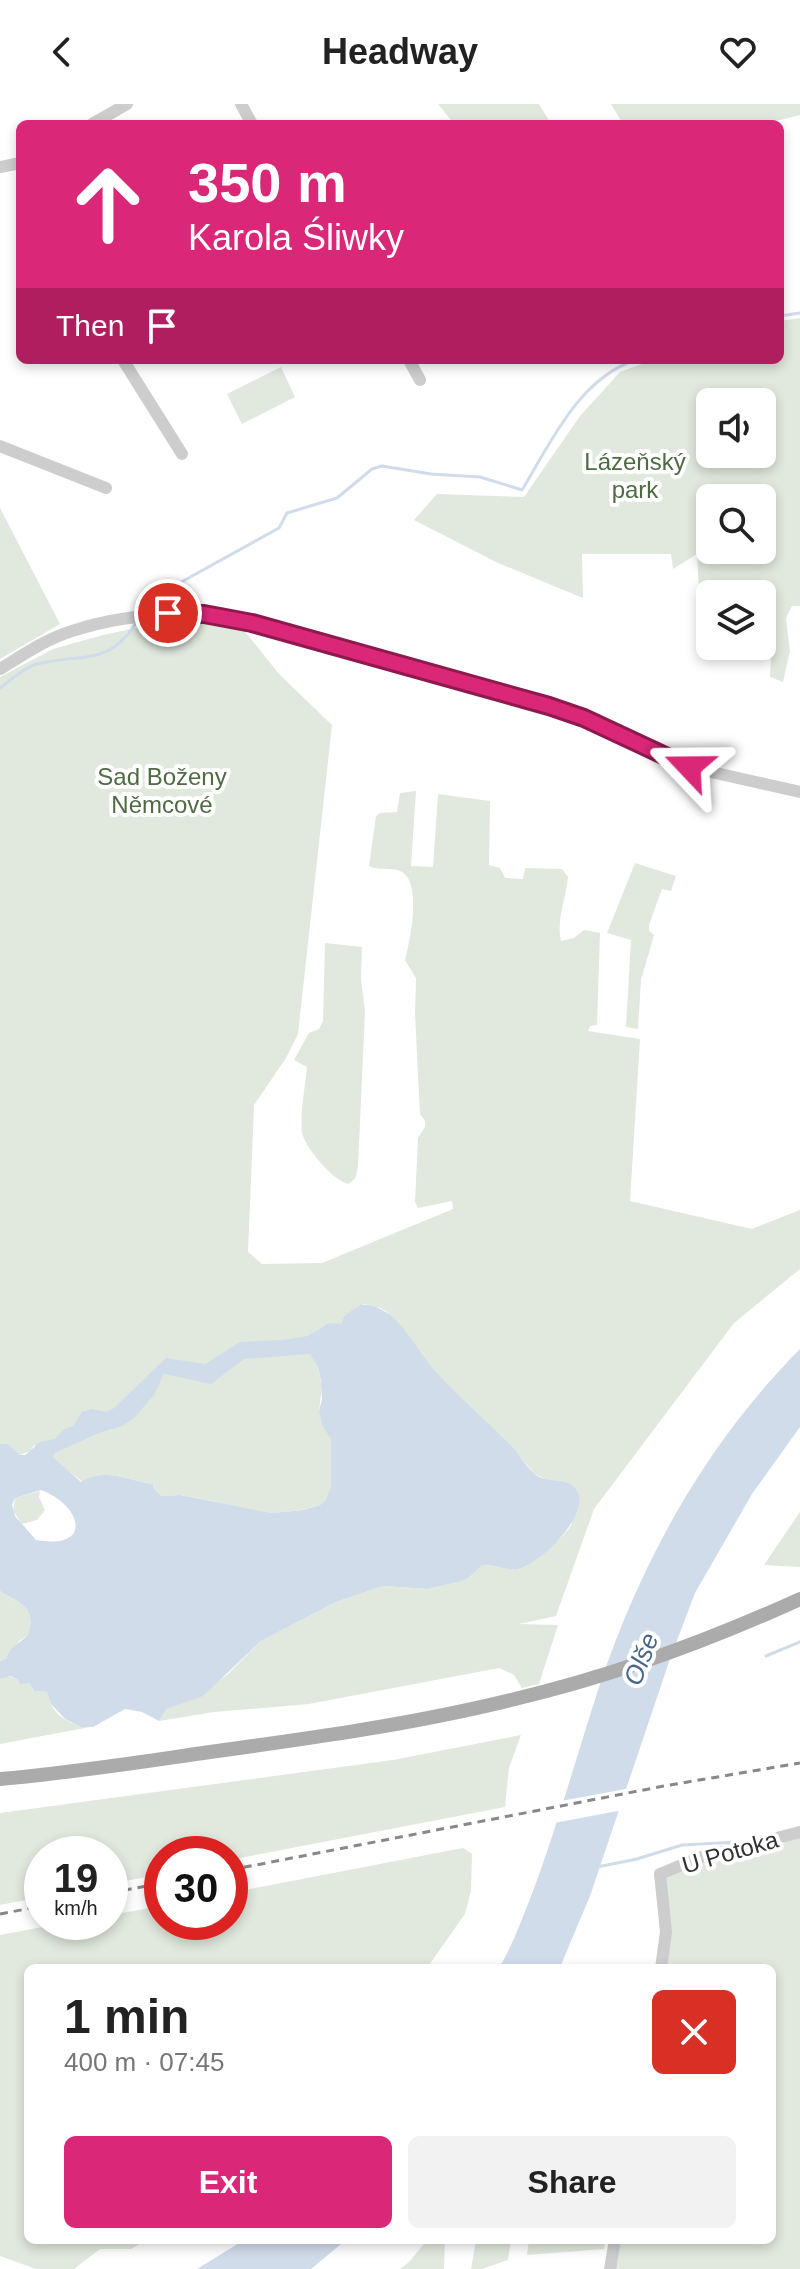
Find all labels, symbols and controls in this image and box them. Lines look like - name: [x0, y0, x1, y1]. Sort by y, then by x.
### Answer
- icon: back: [40, 30, 84, 74]
- icon: heart: [716, 30, 760, 74]
- text: Headway: [322, 31, 478, 72]
- text: 350 m: [188, 151, 347, 214]
- icon: ahead: [56, 152, 160, 256]
- text: Karola Śliwky: [188, 217, 404, 258]
- icon: arrive: [140, 304, 184, 348]
- text: Then: [56, 309, 124, 342]
- map controls: [696, 388, 776, 660]
- button: sound: [696, 388, 776, 468]
- park label: Lázeňský park: [584, 448, 686, 503]
- button: search: [696, 484, 776, 564]
- pin: [134, 579, 202, 647]
- button: layers: [696, 580, 776, 660]
- icon: arrive: [146, 591, 190, 635]
- position arrow: [647, 725, 731, 809]
- park label: Sad Boženy Němcové: [97, 763, 227, 818]
- water label: Olše: [617, 1629, 665, 1689]
- street label: U Potoka: [679, 1825, 782, 1879]
- speed limit sign: 30: [144, 1836, 248, 1940]
- text: 19: [54, 1856, 98, 1900]
- text: km/h: [54, 1897, 98, 1919]
- text: 1 min: [64, 1990, 189, 2043]
- button: close: [652, 1990, 736, 2074]
- text: 400 m · 07:45: [64, 2047, 224, 2077]
- button: Exit: [64, 2136, 392, 2228]
- button: Share: [408, 2136, 736, 2228]

